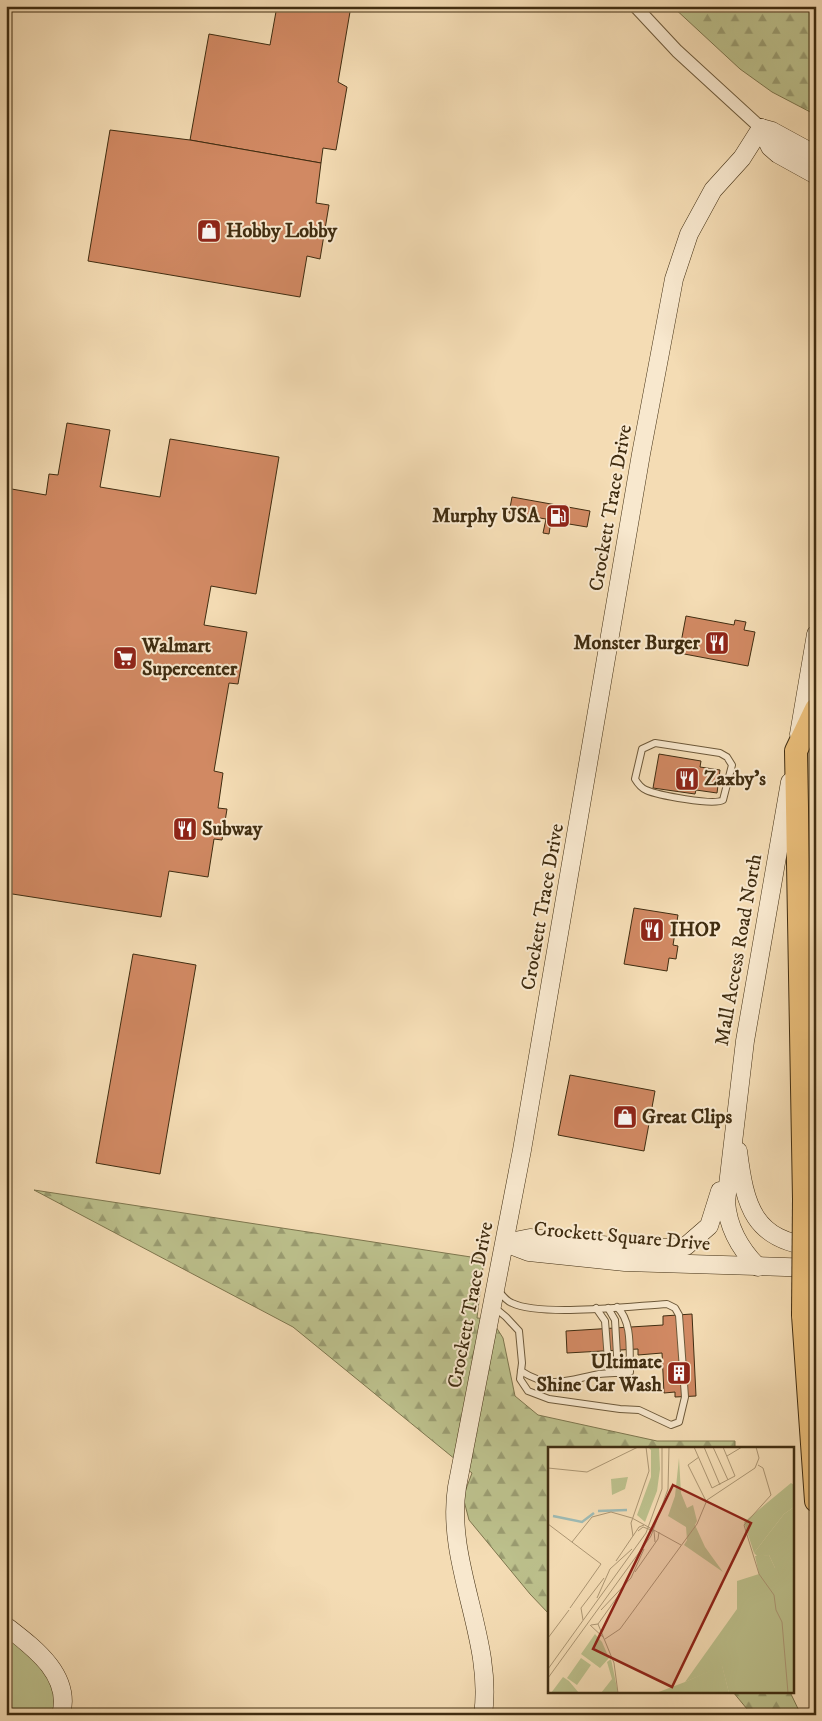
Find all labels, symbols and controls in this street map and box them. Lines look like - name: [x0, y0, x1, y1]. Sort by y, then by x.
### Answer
- shop icon: Hobby Lobby: [196, 218, 222, 244]
- place label: Hobby Lobby: [226, 219, 338, 244]
- street label: Crockett Trace Drive: [584, 423, 638, 593]
- fuel station icon: Murphy USA: [545, 503, 571, 529]
- place label: Murphy USA: [432, 504, 541, 529]
- restaurant icon: Monster Burger: [704, 630, 730, 656]
- place label: Monster Burger: [574, 631, 701, 656]
- place label: Walmart Supercenter: [141, 634, 238, 682]
- supermarket icon: Walmart Supercenter: [112, 645, 138, 671]
- restaurant icon: Zaxby's: [674, 766, 700, 792]
- place label: Zaxby's: [704, 767, 766, 792]
- restaurant icon: Subway: [172, 816, 198, 842]
- place label: Subway: [202, 817, 263, 842]
- street label: Crockett Trace Drive: [516, 822, 570, 992]
- street label: Mall Access Road North: [710, 851, 768, 1048]
- restaurant icon: IHOP: [639, 917, 665, 943]
- place label: IHOP: [670, 918, 721, 943]
- shop icon: Great Clips: [612, 1104, 638, 1130]
- place label: Great Clips: [642, 1105, 732, 1130]
- street label: Crockett Square Drive: [533, 1217, 711, 1257]
- street label: Crockett Trace Drive: [443, 1220, 499, 1390]
- place label: Ultimate Shine Car Wash: [537, 1350, 663, 1398]
- building icon: Ultimate Shine Car Wash: [666, 1360, 692, 1386]
- inset map: [548, 1447, 794, 1694]

